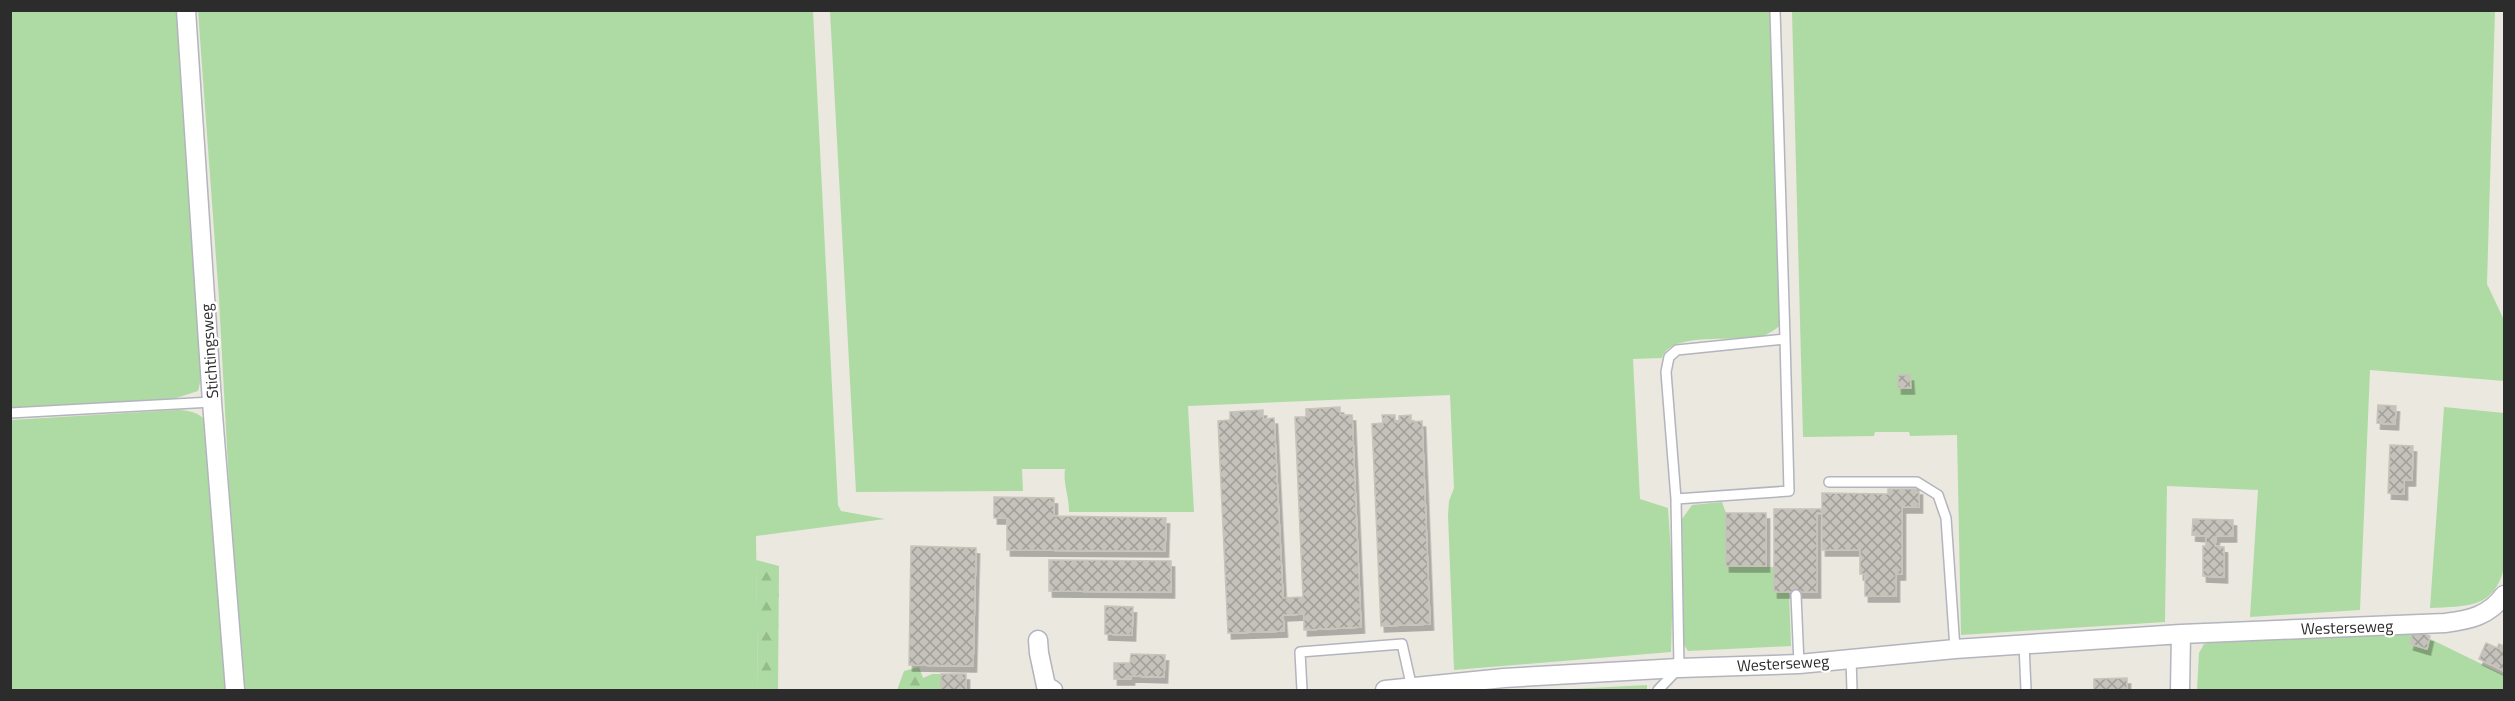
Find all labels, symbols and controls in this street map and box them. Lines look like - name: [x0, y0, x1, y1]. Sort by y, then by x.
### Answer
- street label: Stichtingsweg: [194, 303, 224, 399]
- street label: Westerseweg: [2300, 613, 2394, 641]
- street label: Westerseweg: [1736, 649, 1830, 677]

